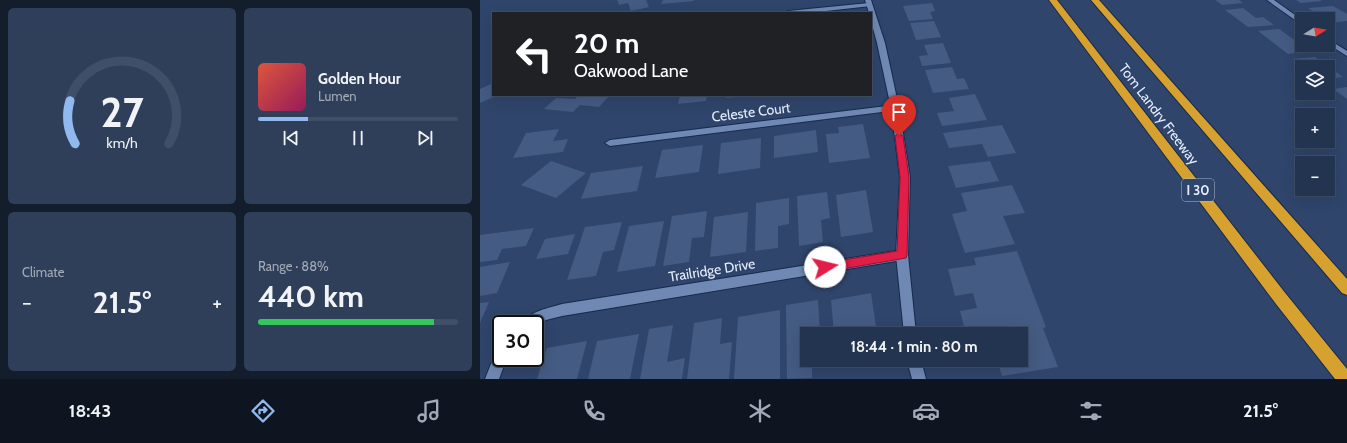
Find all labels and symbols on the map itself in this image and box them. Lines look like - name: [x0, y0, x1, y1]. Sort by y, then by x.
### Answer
- north arrow: [1295, 12, 1335, 52]
- street label: Tom Landry Freeway: [1115, 60, 1203, 168]
- pin: [882, 95, 916, 136]
- street label: Celeste Court: [711, 98, 792, 126]
- road number: I 30: [1182, 179, 1214, 201]
- position arrow: [804, 246, 846, 288]
- street label: Trailridge Drive: [667, 254, 757, 286]
- speed limit sign: 30: [492, 315, 544, 367]

